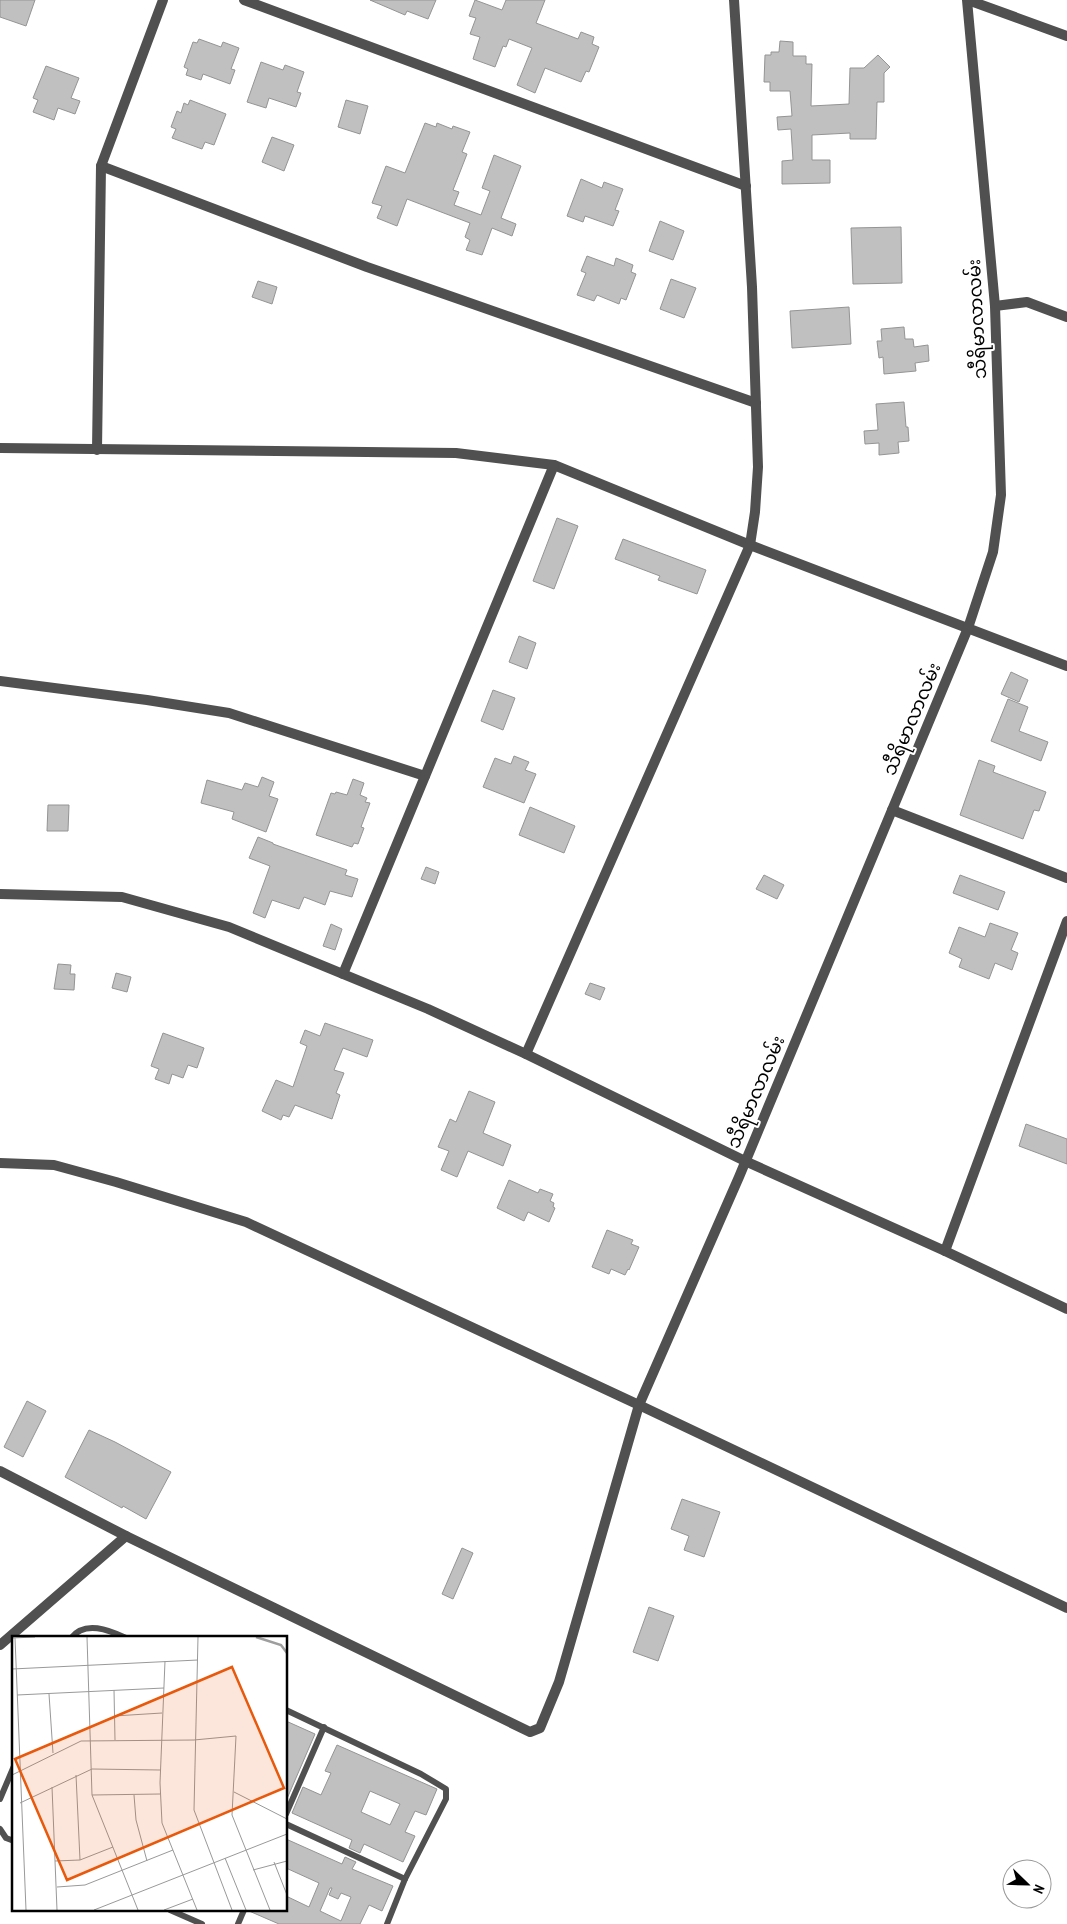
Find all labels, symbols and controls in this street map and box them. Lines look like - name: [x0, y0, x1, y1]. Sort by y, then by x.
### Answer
- street label: သီရိမာလာလမ်း: [960, 258, 995, 380]
- street label: သီရိမာလာလမ်း: [876, 658, 949, 780]
- street label: သီရိမာလာလမ်း: [720, 1031, 793, 1153]
- inset map: [12, 1636, 288, 1912]
- north arrow: [1002, 1859, 1052, 1909]
- text: N: [1029, 1882, 1049, 1896]

